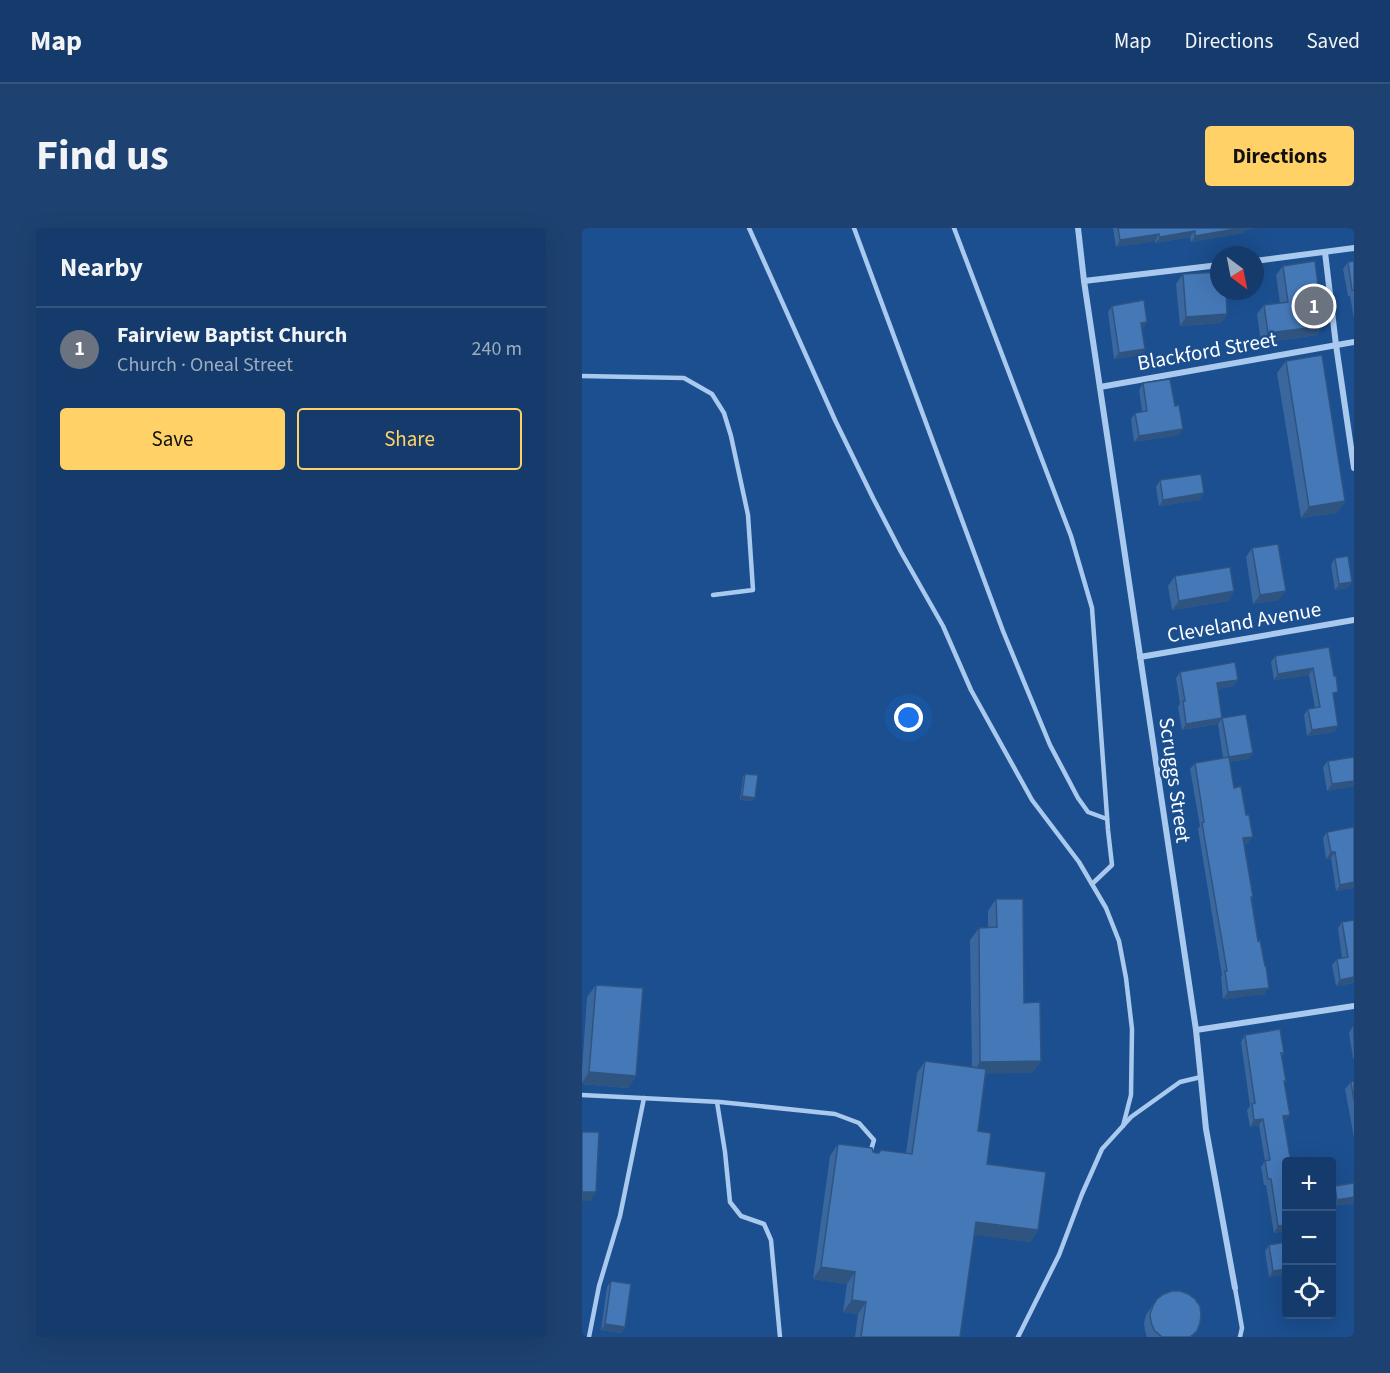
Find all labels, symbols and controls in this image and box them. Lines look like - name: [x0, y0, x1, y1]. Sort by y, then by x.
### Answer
- text: Map: [30, 21, 82, 61]
- text: Map: [1114, 26, 1152, 56]
- text: Directions: [1185, 26, 1273, 56]
- text: Saved: [1306, 26, 1360, 56]
- text: Find us: [36, 126, 169, 186]
- button: Directions: [1205, 126, 1354, 186]
- north arrow: [1210, 246, 1264, 300]
- text: Nearby: [60, 249, 143, 286]
- pin: 1: [1294, 284, 1334, 328]
- text: Fairview Baptist Church: [117, 319, 347, 351]
- street label: Blackford Street: [1135, 324, 1279, 378]
- text: 1: [74, 335, 85, 363]
- text: 240 m: [472, 335, 522, 363]
- text: Church · Oneal Street: [117, 351, 293, 379]
- button: Save: [60, 408, 285, 470]
- button: Share: [297, 408, 522, 470]
- street label: Cleveland Avenue: [1165, 594, 1323, 650]
- your location: [894, 703, 923, 732]
- street label: Scruggs Street: [1151, 715, 1199, 845]
- map controls: [1282, 1157, 1336, 1319]
- button: +: [1282, 1157, 1336, 1211]
- button: −: [1282, 1211, 1336, 1265]
- button: locate: [1282, 1265, 1336, 1319]

